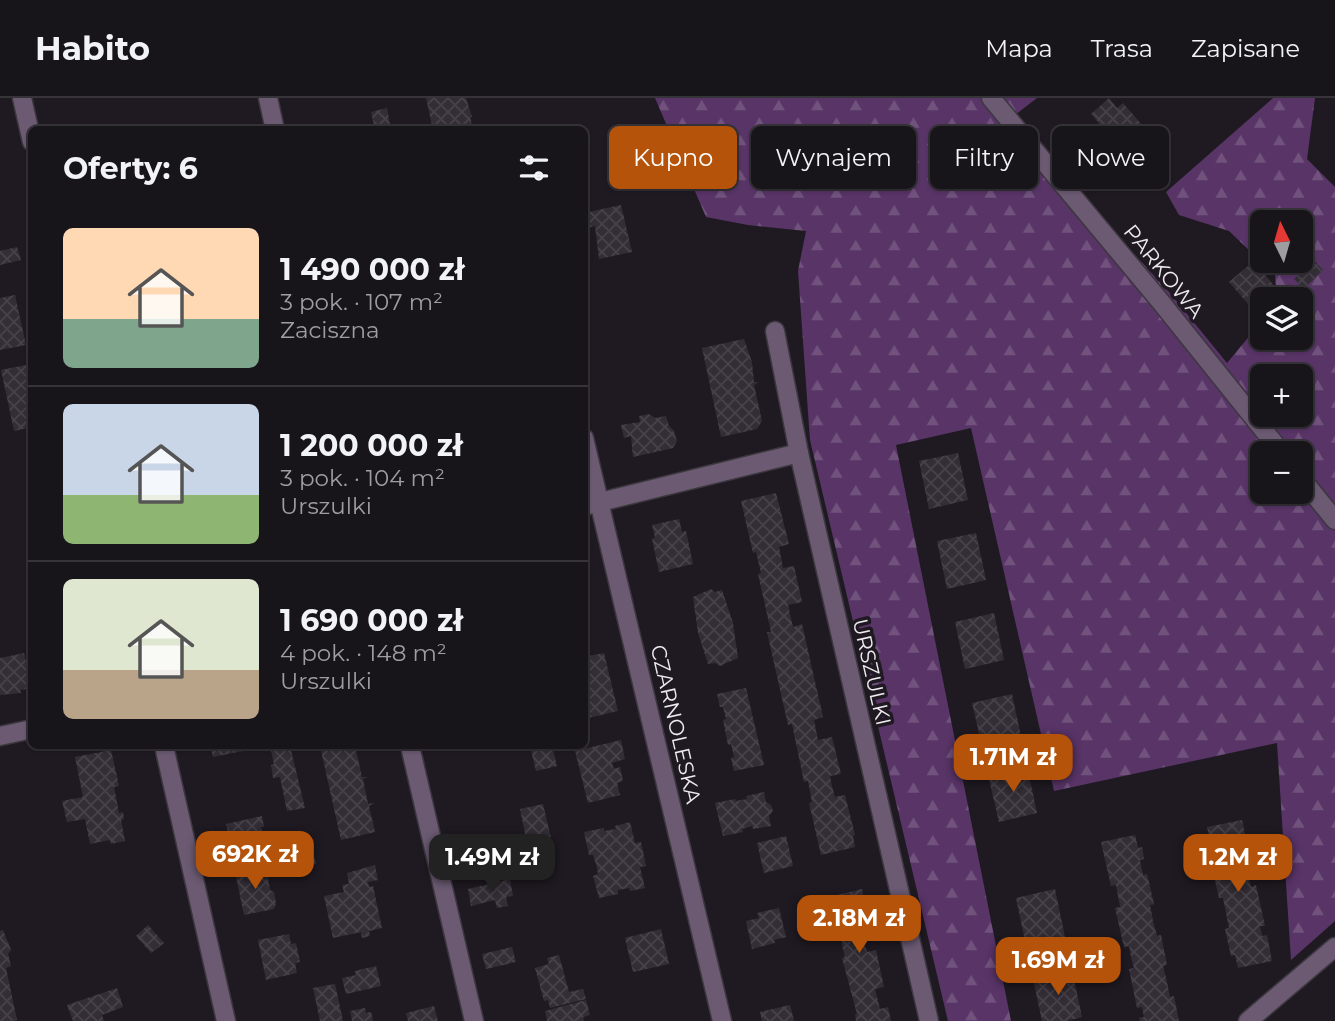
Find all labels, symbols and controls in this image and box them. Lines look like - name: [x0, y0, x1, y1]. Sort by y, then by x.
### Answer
- text: Habito: [35, 28, 150, 68]
- text: Mapa: [985, 34, 1053, 63]
- text: Trasa: [1091, 34, 1153, 63]
- text: Zapisane: [1191, 34, 1300, 63]
- chip: Kupno: [609, 126, 737, 189]
- chip: Wynajem: [751, 126, 916, 189]
- chip: Filtry: [930, 126, 1038, 189]
- chip: Nowe: [1052, 126, 1169, 189]
- icon: filters: [515, 149, 553, 187]
- text: Oferty: 6: [63, 150, 198, 187]
- north arrow: [1250, 210, 1312, 273]
- map controls: [1250, 210, 1313, 504]
- street label: PARKOWA: [1119, 219, 1210, 324]
- text: 1 490 000 zł: [280, 251, 464, 288]
- icon: home: [119, 256, 203, 340]
- button: layers: [1250, 287, 1313, 350]
- text: 3 pok. · 107 m²: [280, 288, 443, 316]
- text: Zaciszna: [280, 316, 380, 344]
- button: +: [1250, 364, 1313, 427]
- text: 1 200 000 zł: [280, 427, 463, 464]
- icon: home: [119, 432, 203, 516]
- button: −: [1250, 441, 1313, 504]
- text: 3 pok. · 104 m²: [280, 464, 445, 492]
- text: Urszulki: [280, 492, 372, 520]
- text: 1 690 000 zł: [280, 602, 463, 639]
- icon: home: [119, 607, 203, 691]
- street label: URSZULKI: [848, 616, 896, 728]
- text: 4 pok. · 148 m²: [280, 639, 447, 667]
- street label: CZARNOLESKA: [646, 642, 707, 807]
- text: Urszulki: [280, 667, 372, 695]
- pin: 1.71M zł: [941, 734, 1085, 794]
- text: 1.71M zł: [970, 743, 1056, 771]
- pin: 692K zł: [190, 832, 320, 891]
- pin: 1.49M zł: [420, 834, 564, 894]
- pin: 1.2M zł: [1173, 834, 1303, 894]
- text: 692K zł: [212, 840, 298, 868]
- text: 1.49M zł: [445, 843, 539, 871]
- text: 1.2M zł: [1199, 843, 1277, 871]
- pin: 2.18M zł: [787, 896, 931, 955]
- text: 2.18M zł: [813, 904, 905, 932]
- pin: 1.69M zł: [986, 937, 1130, 997]
- text: 1.69M zł: [1012, 946, 1104, 974]

